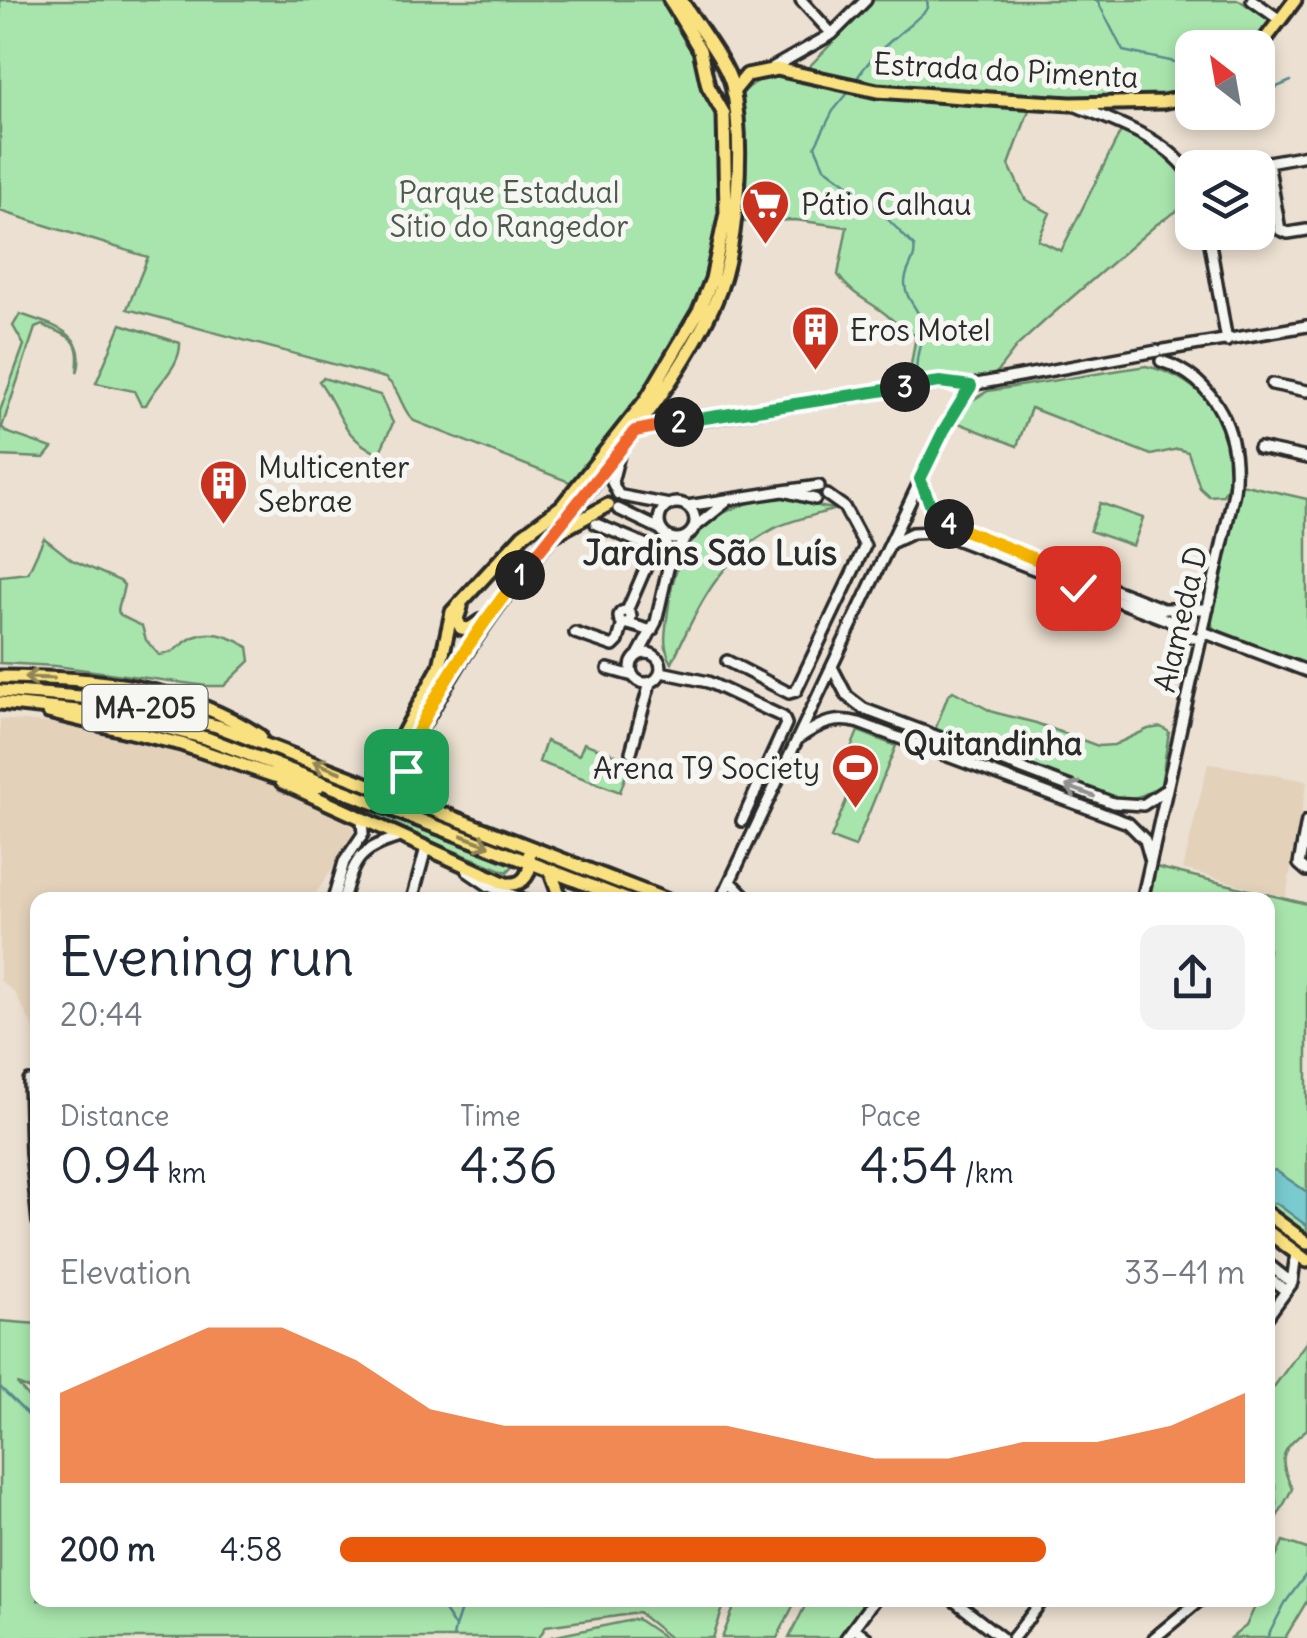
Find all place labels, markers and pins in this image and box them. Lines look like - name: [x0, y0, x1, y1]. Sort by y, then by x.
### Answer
- supermarket icon: Pátio Calhau: [740, 178, 792, 246]
- place label: Pátio Calhau: [801, 185, 971, 223]
- building icon: Eros Motel: [789, 304, 841, 372]
- place label: Eros Motel: [850, 311, 991, 349]
- pin: 3: [880, 362, 930, 412]
- pin: 2: [654, 397, 704, 447]
- place label: Multicenter Sebrae: [258, 448, 409, 520]
- building icon: Multicenter Sebrae: [197, 458, 249, 526]
- pin: 4: [924, 499, 974, 549]
- pin: [1036, 546, 1121, 631]
- pin: 1: [495, 550, 545, 600]
- pin: [364, 729, 449, 814]
- sports icon: Arena T9 Society: [829, 742, 881, 810]
- place label: Arena T9 Society: [593, 749, 820, 787]

